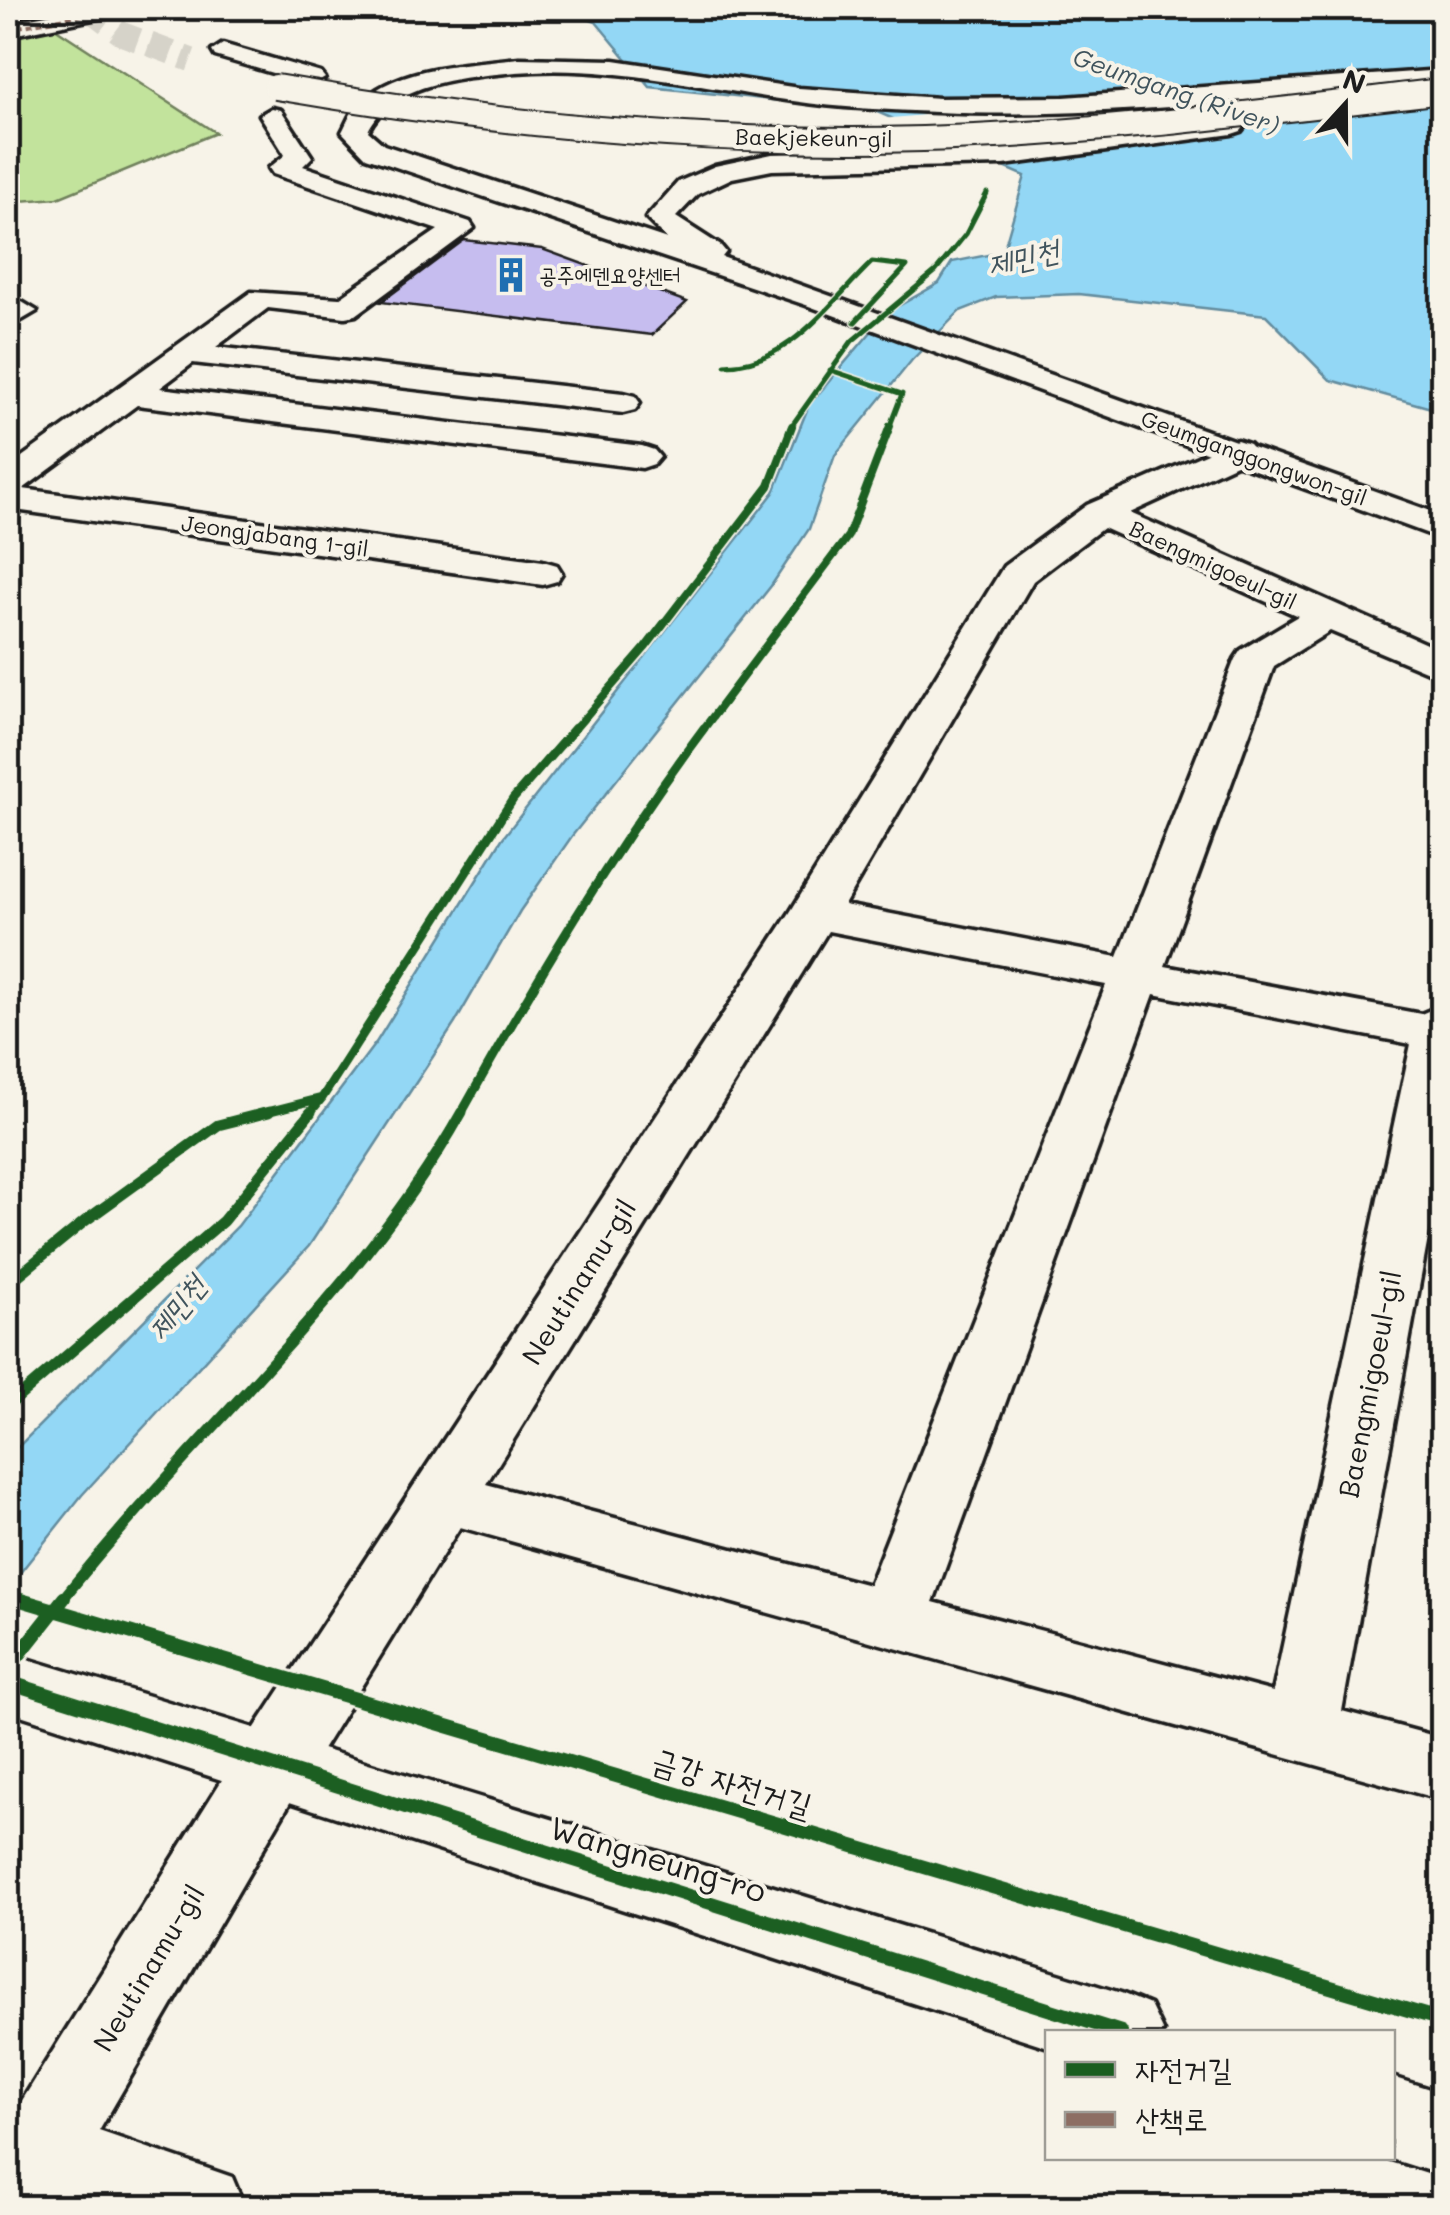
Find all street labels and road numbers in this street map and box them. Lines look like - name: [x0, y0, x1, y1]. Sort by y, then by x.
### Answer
- street label: Baekjekeun-gil: [735, 122, 893, 153]
- street label: Geumganggongwon-gil: [1137, 403, 1371, 512]
- street label: Jeongjabang 1-gil: [180, 508, 370, 563]
- street label: Baengmigoeul-gil: [1125, 513, 1302, 616]
- street label: Neutinamu-gil: [513, 1192, 643, 1371]
- street label: Baengmigoeul-gil: [1329, 1267, 1409, 1501]
- street label: 금강 자전거길: [648, 1737, 818, 1825]
- street label: Wangneung-ro: [545, 1805, 772, 1911]
- street label: Neutinamu-gil: [84, 1877, 212, 2058]

